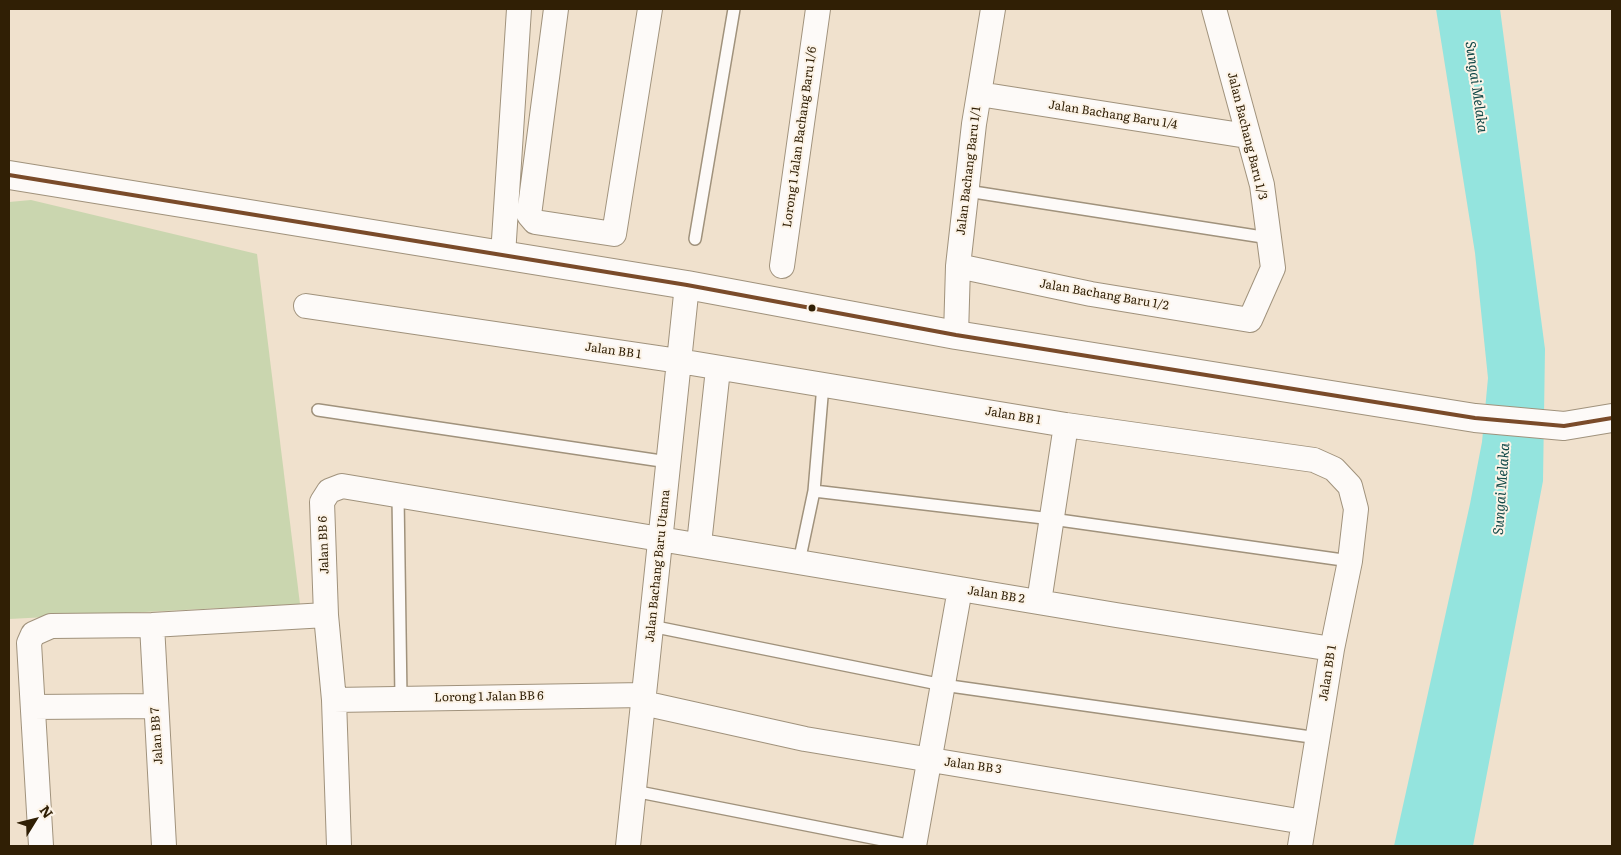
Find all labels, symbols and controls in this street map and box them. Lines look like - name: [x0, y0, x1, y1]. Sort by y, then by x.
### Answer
- water label: Sungai Melaka: [1461, 40, 1491, 134]
- street label: Lorong 1 Jalan Bachang Baru 1/6: [780, 46, 820, 228]
- street label: Jalan Bachang Baru 1/3: [1224, 71, 1270, 201]
- street label: Jalan Bachang Baru 1/4: [1048, 98, 1178, 132]
- street label: Jalan Bachang Baru 1/1: [954, 106, 984, 236]
- street label: Jalan Bachang Baru 1/2: [1038, 277, 1170, 313]
- unlabelled marker: [807, 303, 817, 313]
- street label: Jalan BB 1: [584, 340, 642, 362]
- street label: Jalan BB 1: [984, 404, 1042, 428]
- water label: Sungai Melaka: [1490, 442, 1514, 536]
- street label: Jalan Bachang Baru Utama: [643, 489, 673, 643]
- street label: Jalan BB 6: [316, 516, 332, 574]
- street label: Jalan BB 2: [966, 583, 1026, 607]
- street label: Jalan BB 1: [1316, 644, 1340, 702]
- street label: Lorong 1 Jalan BB 6: [434, 689, 544, 705]
- street label: Jalan BB 7: [148, 707, 166, 765]
- street label: Jalan BB 3: [943, 755, 1003, 777]
- north arrow: [10, 795, 60, 845]
- text: N: [36, 801, 59, 822]

